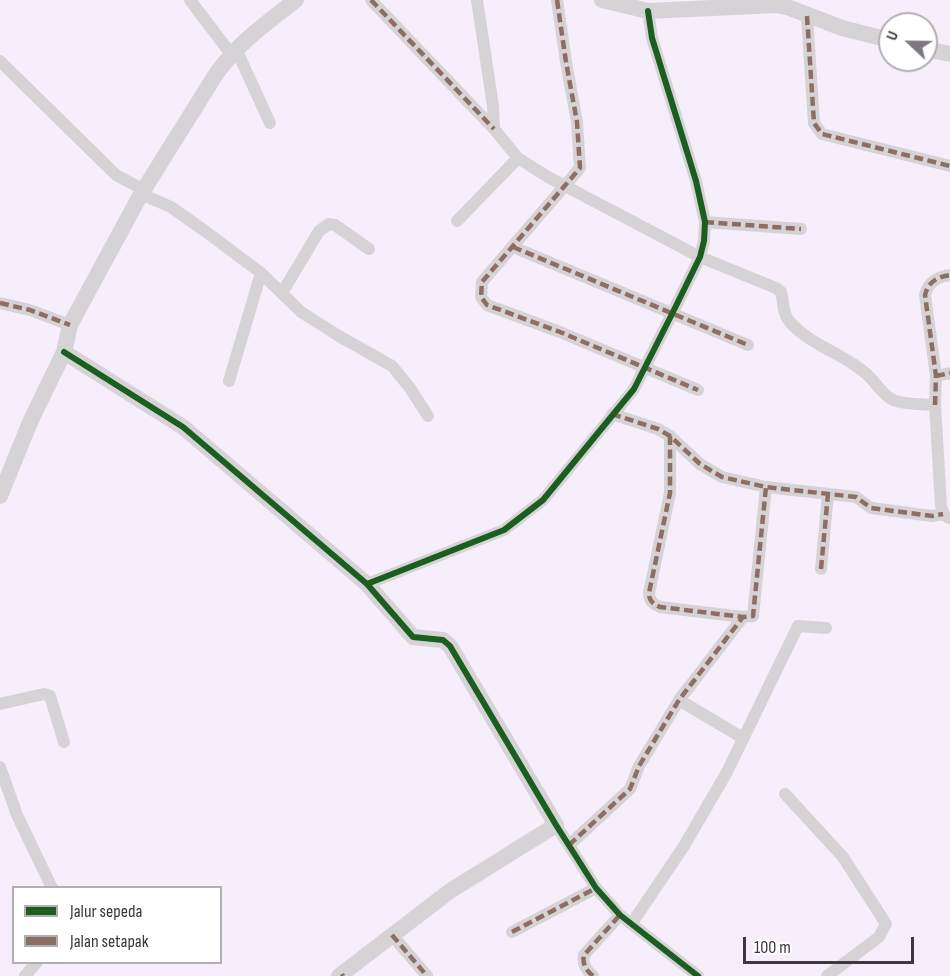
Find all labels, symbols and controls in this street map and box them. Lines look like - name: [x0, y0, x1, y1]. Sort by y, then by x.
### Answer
- north arrow: [878, 12, 938, 72]
- text: U: [882, 28, 903, 43]
- legend: [12, 886, 222, 964]
- text: Jalur sepeda: [70, 901, 142, 922]
- scale bar: [746, 925, 917, 963]
- text: Jalan setapak: [70, 931, 149, 952]
- text: 100 m: [754, 937, 791, 958]

